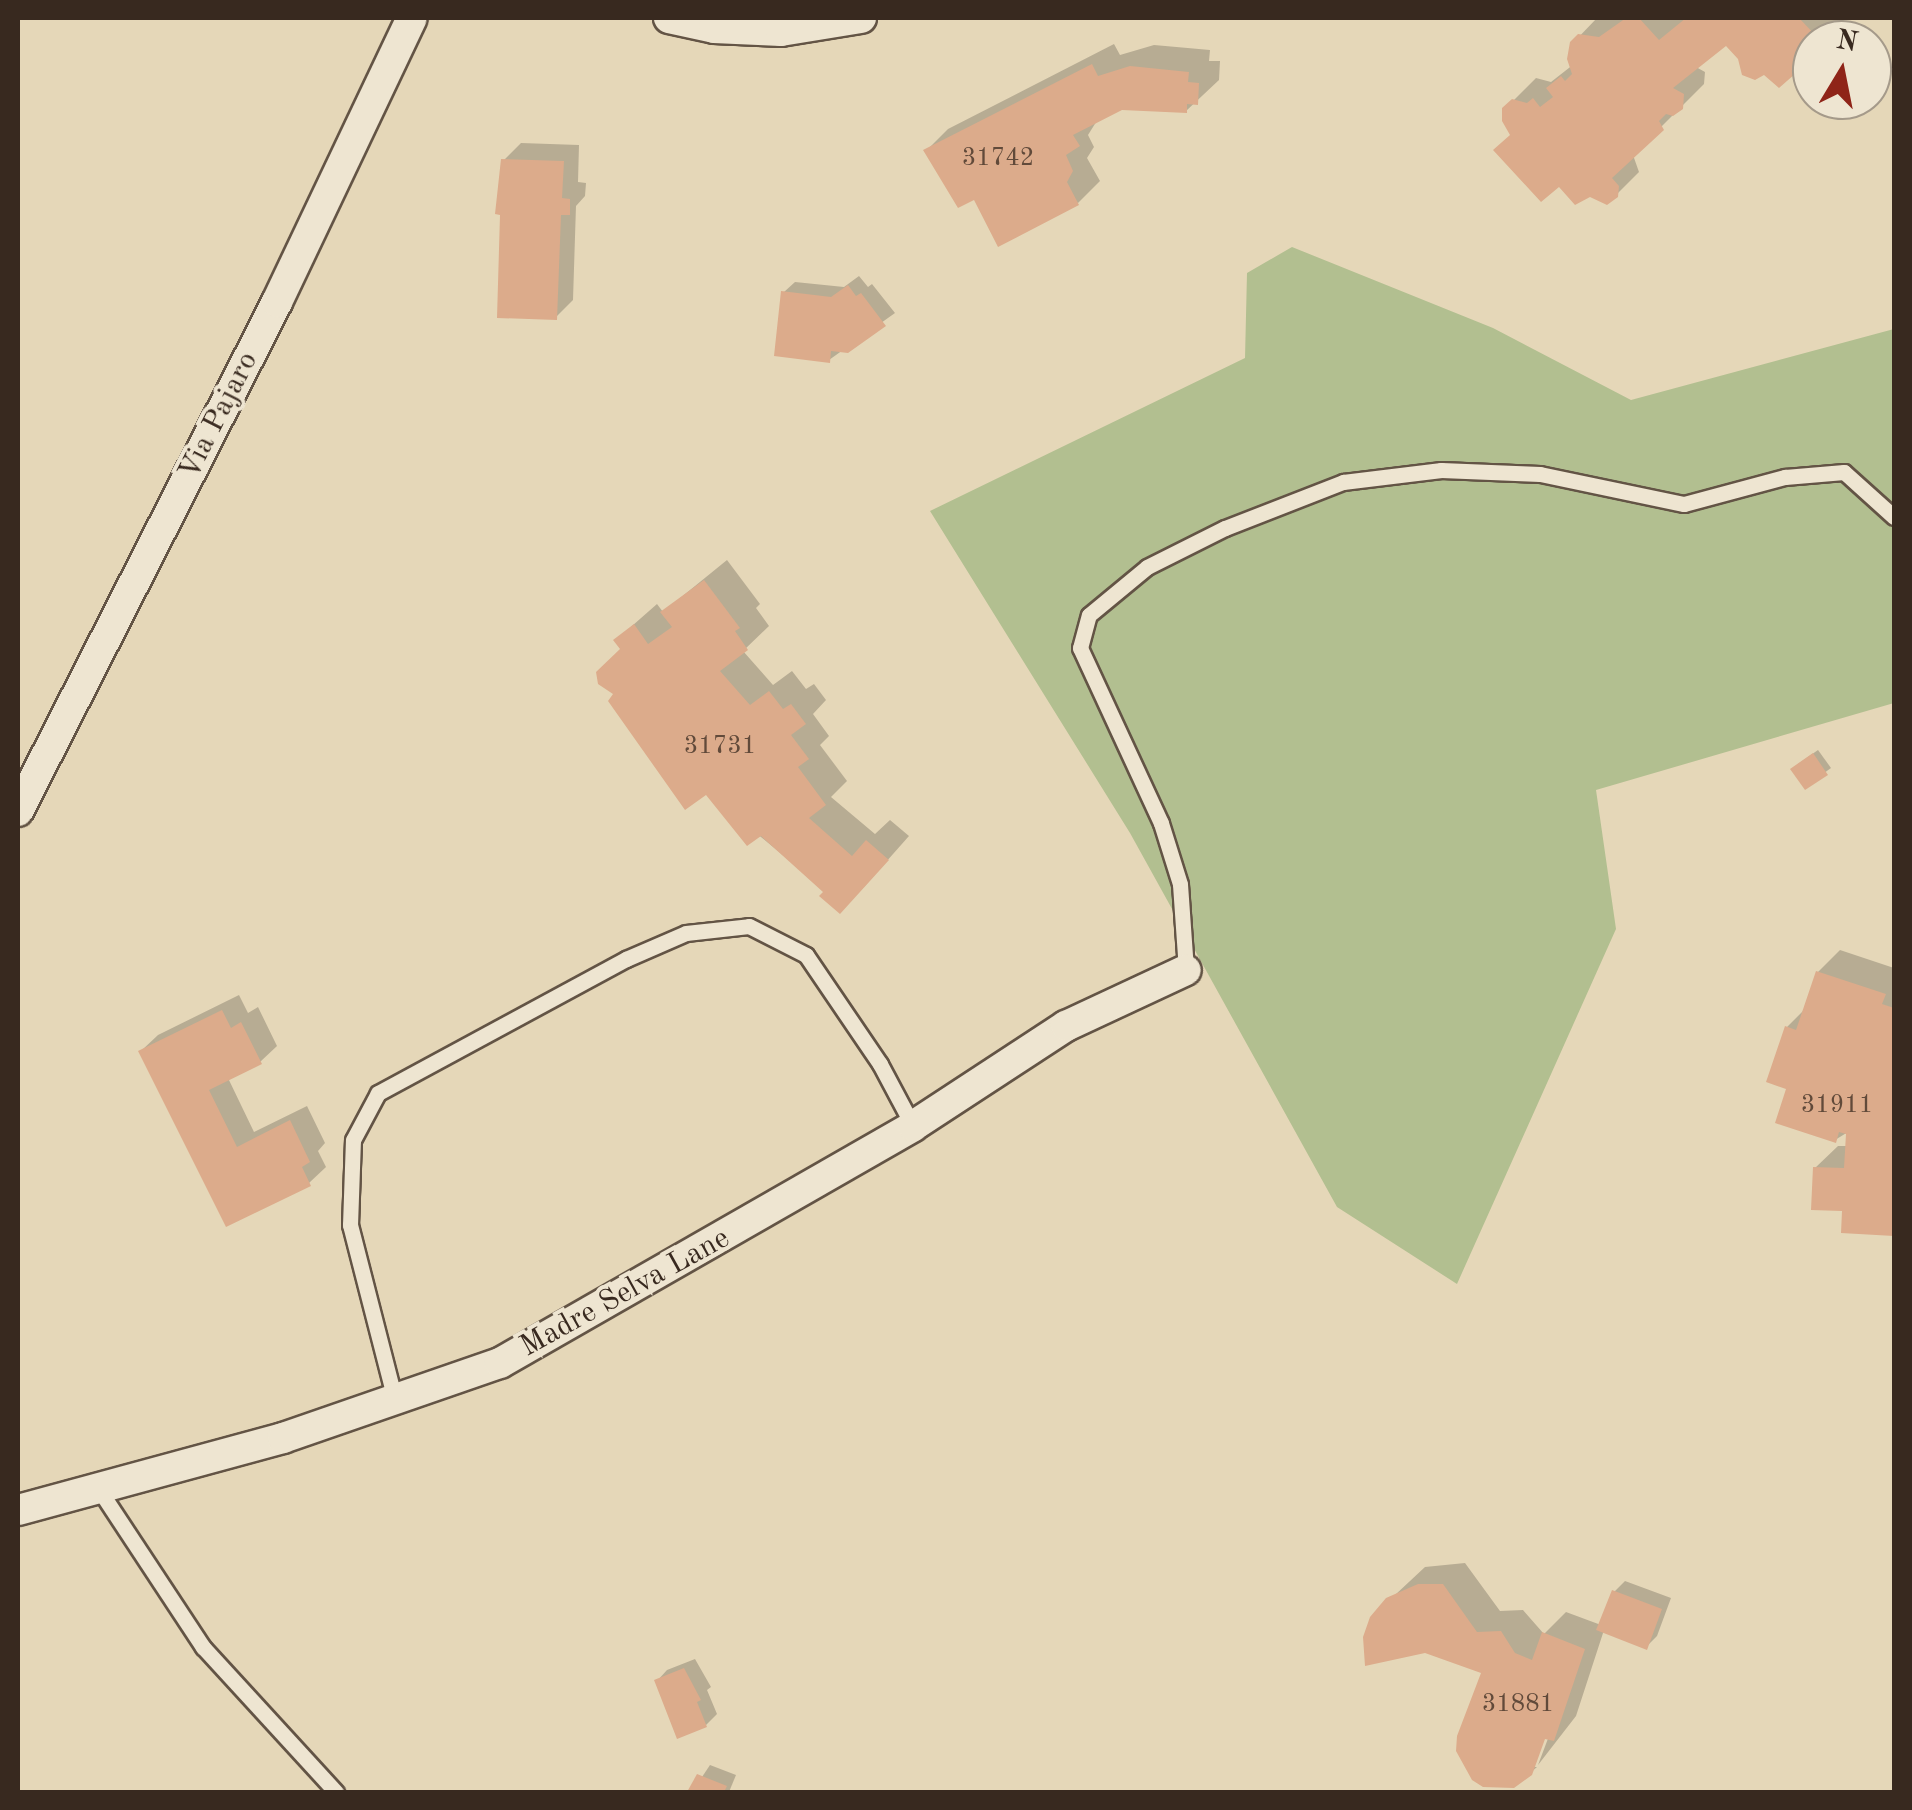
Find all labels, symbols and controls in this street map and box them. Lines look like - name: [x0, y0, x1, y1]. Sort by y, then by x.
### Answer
- north arrow: [1792, 20, 1892, 120]
- text: N: [1834, 27, 1860, 58]
- house number: 31742: [962, 144, 1034, 174]
- street label: Via Pajaro: [171, 346, 267, 486]
- house number: 31731: [684, 732, 756, 762]
- house number: 31911: [1801, 1091, 1873, 1121]
- street label: Madre Selva Lane: [514, 1221, 736, 1365]
- house number: 31881: [1482, 1690, 1554, 1720]

